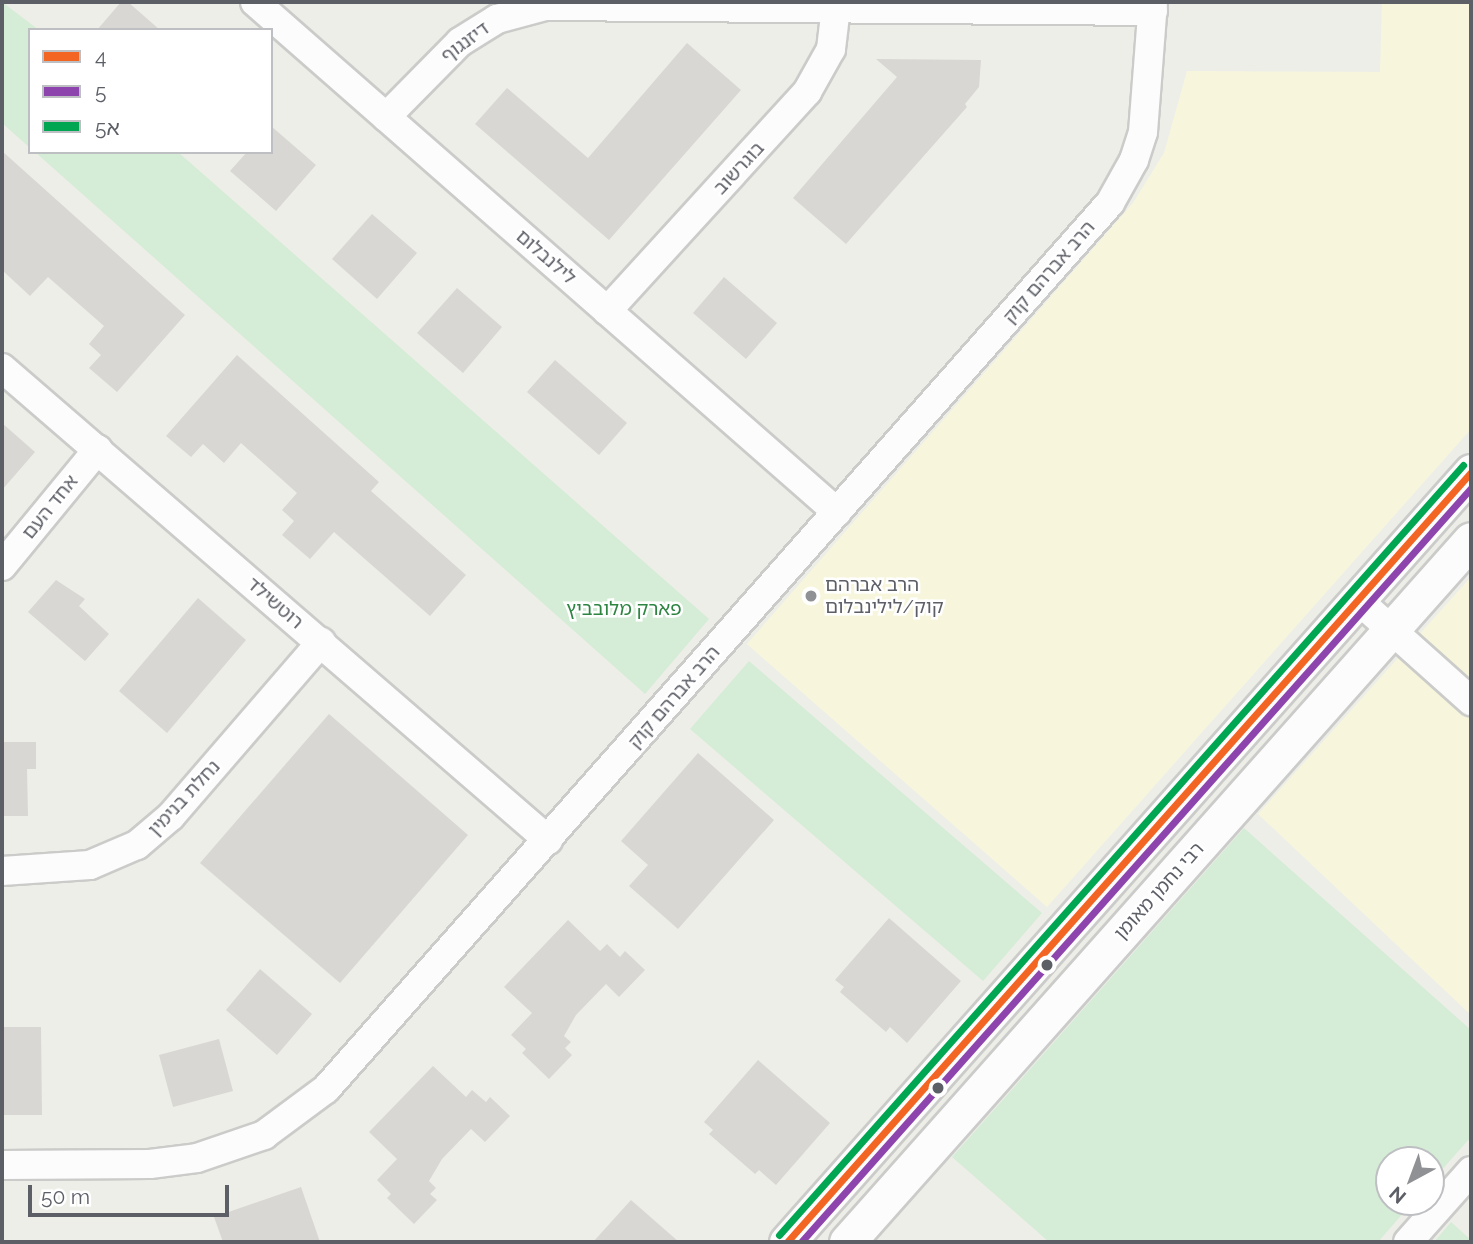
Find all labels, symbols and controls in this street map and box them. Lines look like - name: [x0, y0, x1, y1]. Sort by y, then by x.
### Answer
- street label: דיזנגוף: [436, 17, 494, 67]
- legend: [28, 28, 273, 154]
- text: 4: [95, 44, 106, 69]
- text: 5: [95, 79, 106, 104]
- text: 5א: [95, 115, 120, 140]
- street label: בוגרשוב: [709, 137, 769, 199]
- street label: הרב אברהם קוק: [998, 216, 1100, 328]
- street label: לילנבלום: [511, 225, 581, 289]
- street label: אחד העם: [17, 470, 83, 544]
- street label: רוטשילד: [242, 572, 308, 634]
- place label: הרב אברהם קוק/לילינבלום: [825, 574, 944, 618]
- marker: הרב אברהם קוק/לילינבלום: [803, 588, 819, 604]
- park label: פארק מלובביץ: [566, 598, 682, 620]
- street label: הרב אברהם קוק: [623, 641, 725, 753]
- street label: נחלת בנימין: [143, 755, 225, 841]
- street label: רבי נחמן מאומן: [1109, 838, 1209, 944]
- unlabelled marker: [1040, 958, 1054, 972]
- unlabelled marker: [931, 1081, 945, 1095]
- north arrow: [1375, 1146, 1445, 1216]
- scale bar: [32, 1170, 233, 1214]
- text: N: [1385, 1182, 1410, 1208]
- text: 50 m: [41, 1184, 90, 1209]

